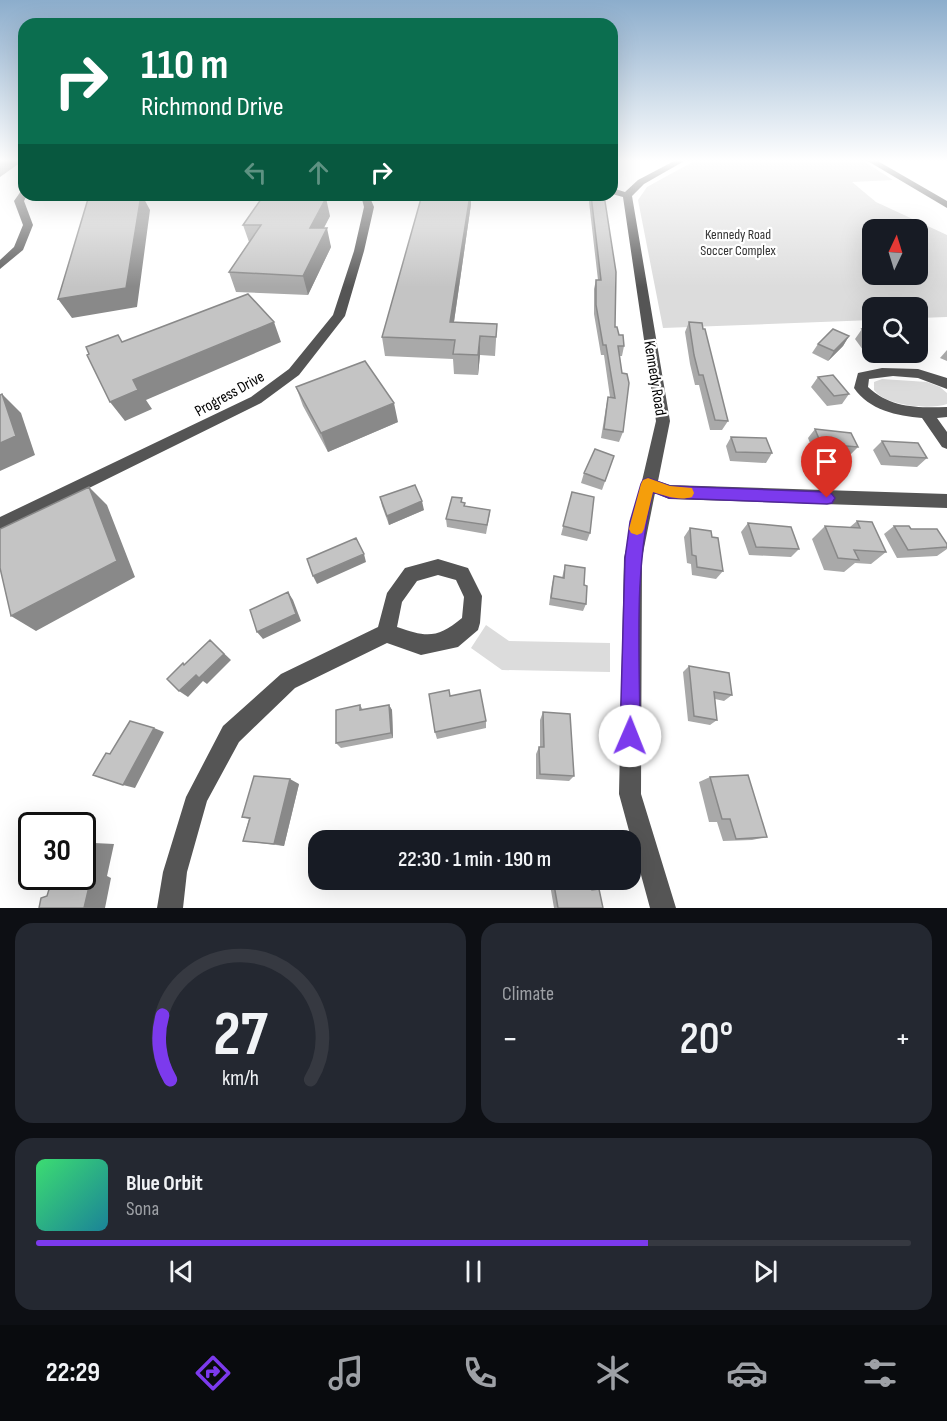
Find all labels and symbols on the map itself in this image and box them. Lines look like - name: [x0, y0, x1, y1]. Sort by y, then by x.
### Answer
- north arrow: [862, 219, 928, 285]
- park label: Kennedy Road Soccer Complex: [700, 226, 776, 259]
- street label: Kennedy Road: [639, 339, 670, 417]
- street label: Progress Drive: [192, 367, 268, 421]
- pin: [801, 436, 852, 498]
- position arrow: [598, 704, 662, 768]
- speed limit sign: 30: [18, 812, 96, 890]

